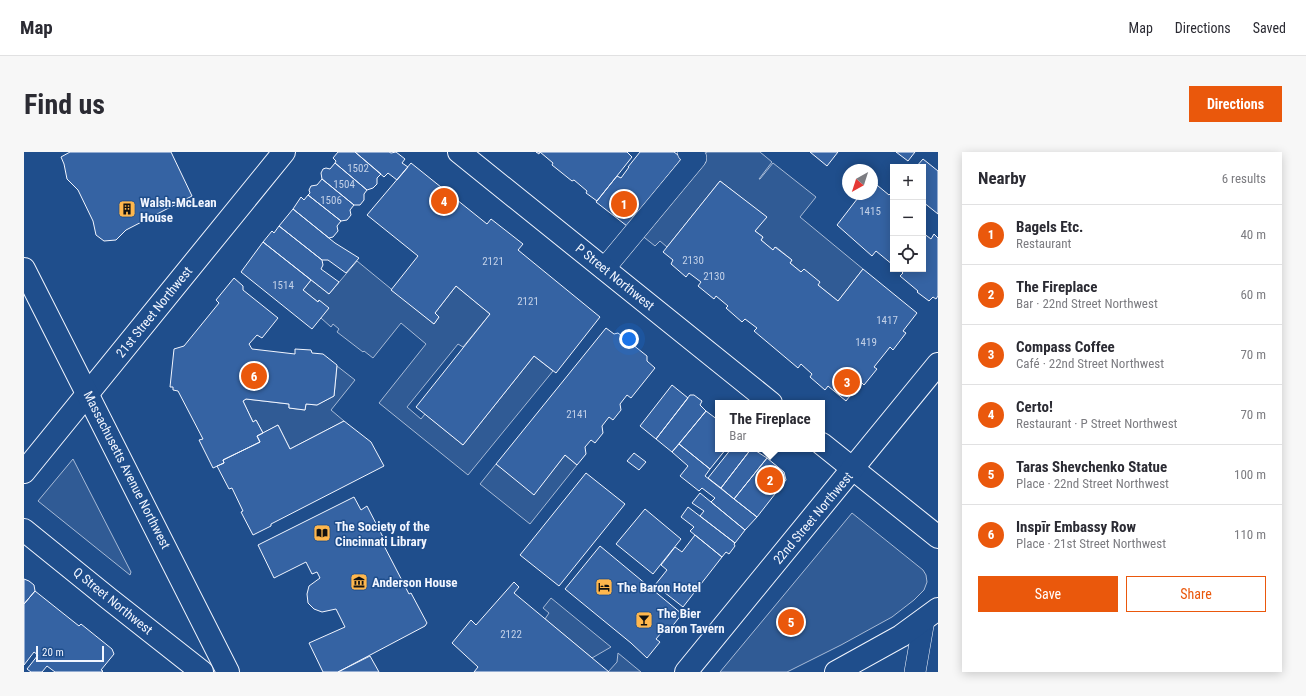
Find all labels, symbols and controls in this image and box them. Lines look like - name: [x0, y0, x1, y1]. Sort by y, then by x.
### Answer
- text: Map: [20, 16, 53, 39]
- text: Map: [1129, 20, 1153, 36]
- text: Directions: [1175, 20, 1231, 36]
- text: Saved: [1253, 20, 1286, 36]
- button: Directions: [1189, 86, 1282, 122]
- text: Find us: [24, 88, 105, 121]
- house number: 1502: [347, 162, 369, 175]
- north arrow: [842, 164, 878, 200]
- map controls: [890, 164, 926, 272]
- button: +: [890, 164, 926, 200]
- text: Nearby: [978, 168, 1026, 188]
- text: 6 results: [1222, 171, 1266, 186]
- house number: 1504: [333, 178, 355, 191]
- pin: 4: [431, 186, 457, 216]
- pin: 1: [611, 189, 637, 219]
- house number: 1506: [320, 194, 342, 207]
- place label: Walsh-McLean House: [140, 195, 217, 225]
- building icon: Walsh-McLean House: [117, 199, 137, 219]
- button: −: [890, 200, 926, 236]
- house number: 1415: [859, 205, 881, 218]
- text: Bagels Etc.: [1016, 218, 1083, 236]
- text: 1: [988, 227, 994, 242]
- text: 40 m: [1240, 227, 1266, 242]
- button: locate: [890, 236, 926, 272]
- text: Restaurant: [1016, 236, 1071, 251]
- street label: P Street Northwest: [573, 241, 658, 313]
- house number: 2130: [682, 254, 704, 267]
- house number: 2121: [482, 255, 504, 268]
- street label: 21st Street Northwest: [113, 264, 195, 360]
- house number: 2130: [703, 270, 725, 283]
- text: The Fireplace: [1016, 278, 1097, 296]
- house number: 1514: [272, 279, 294, 292]
- text: 2: [988, 287, 994, 302]
- text: 60 m: [1240, 287, 1266, 302]
- house number: 2121: [517, 295, 539, 308]
- text: Bar · 22nd Street Northwest: [1016, 296, 1158, 311]
- house number: 1417: [876, 314, 898, 327]
- your location: [619, 329, 639, 349]
- house number: 1419: [855, 336, 877, 349]
- text: Compass Coffee: [1016, 338, 1115, 356]
- text: 3: [988, 347, 994, 362]
- text: 70 m: [1240, 347, 1266, 362]
- text: Café · 22nd Street Northwest: [1016, 356, 1164, 371]
- pin: 6: [241, 361, 267, 391]
- pin: 3: [834, 367, 860, 397]
- street label: Massachusetts Avenue Northwest: [81, 389, 173, 552]
- text: Certo!: [1016, 398, 1053, 416]
- popup: [715, 400, 825, 452]
- text: 4: [988, 407, 994, 422]
- text: 70 m: [1240, 407, 1266, 422]
- house number: 2141: [566, 408, 588, 421]
- text: The Fireplace: [729, 410, 811, 428]
- text: Restaurant · P Street Northwest: [1016, 416, 1177, 431]
- text: Bar: [729, 428, 747, 443]
- text: Taras Shevchenko Statue: [1016, 458, 1167, 476]
- pin: 2: [757, 465, 783, 495]
- text: 5: [988, 467, 994, 482]
- text: 100 m: [1234, 467, 1266, 482]
- street label: 22nd Street Northwest: [770, 469, 856, 567]
- text: Place · 22nd Street Northwest: [1016, 476, 1169, 491]
- text: Inspīr Embassy Row: [1016, 518, 1136, 536]
- place label: The Society of the Cincinnati Library: [335, 519, 430, 549]
- library icon: The Society of the Cincinnati Library: [312, 523, 332, 543]
- text: 6: [988, 527, 994, 542]
- text: 110 m: [1234, 527, 1266, 542]
- text: Place · 21st Street Northwest: [1016, 536, 1166, 551]
- street label: Q Street Northwest: [70, 564, 156, 638]
- museum icon: Anderson House: [349, 572, 369, 592]
- place label: Anderson House: [372, 575, 458, 590]
- button: Save: [978, 576, 1118, 612]
- button: Share: [1126, 576, 1266, 612]
- hotel icon: The Baron Hotel: [594, 577, 614, 597]
- place label: The Baron Hotel: [617, 580, 701, 595]
- place label: The Bier Baron Tavern: [657, 606, 725, 636]
- pin: 5: [778, 607, 804, 637]
- bar icon: The Bier Baron Tavern: [634, 610, 654, 630]
- house number: 2122: [500, 628, 522, 641]
- scale bar: [36, 644, 104, 663]
- text: 20 m: [42, 646, 64, 659]

